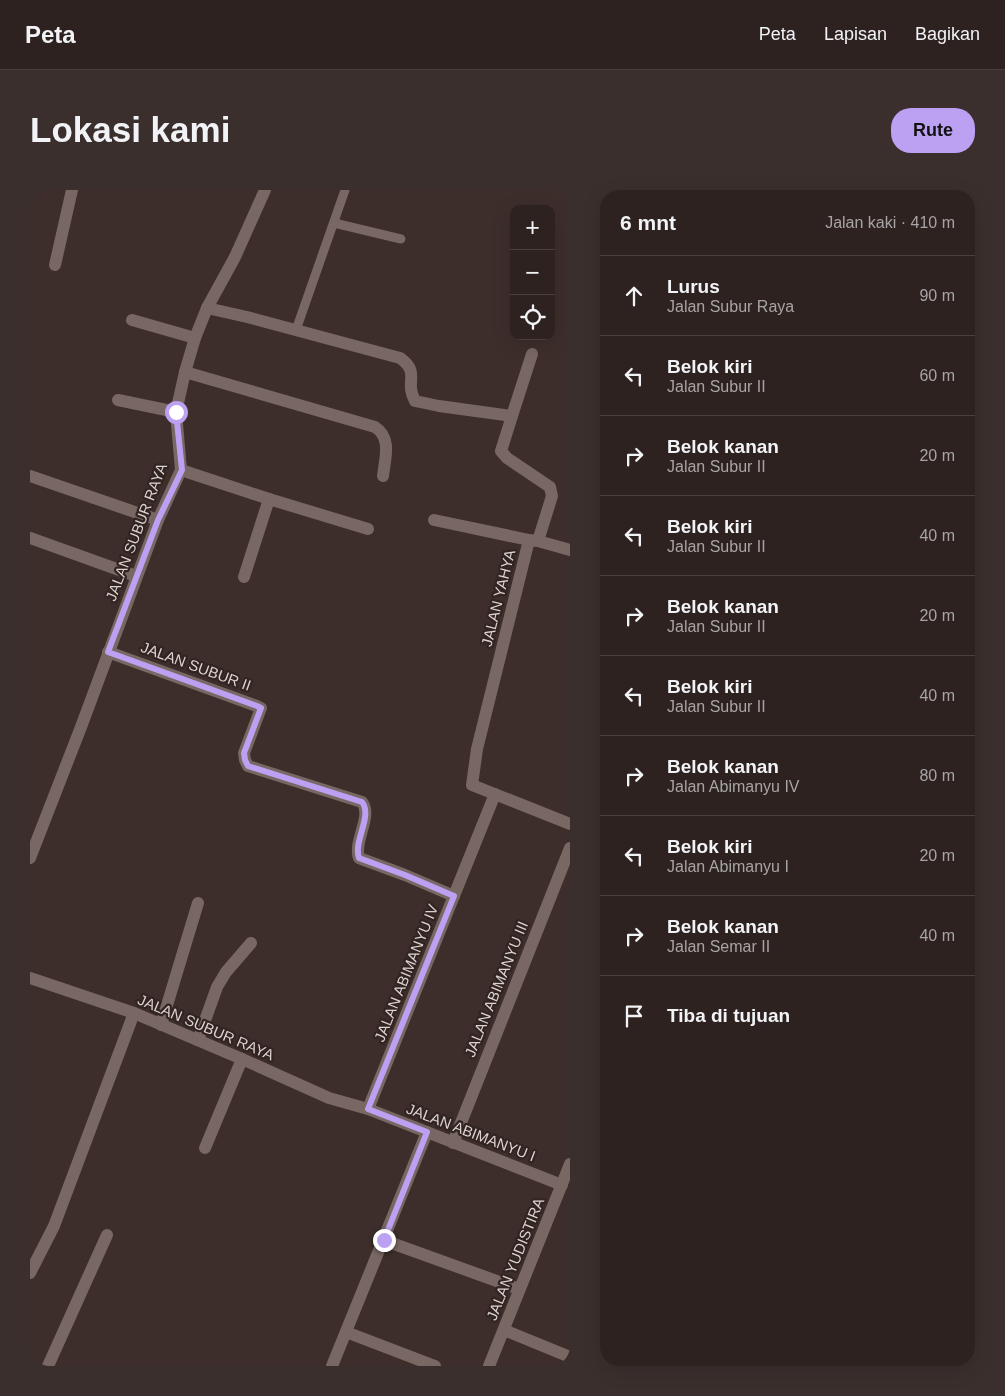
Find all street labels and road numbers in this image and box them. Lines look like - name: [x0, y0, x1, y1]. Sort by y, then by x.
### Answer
- street label: JALAN SUBUR RAYA: [102, 461, 170, 603]
- street label: JALAN YAHYA: [478, 548, 518, 648]
- street label: JALAN SUBUR II: [139, 638, 253, 694]
- street label: JALAN ABIMANYU IV: [371, 902, 441, 1044]
- street label: JALAN ABIMANYU III: [461, 919, 531, 1059]
- street label: JALAN SUBUR RAYA: [135, 991, 277, 1063]
- street label: JALAN ABIMANYU I: [404, 1100, 538, 1164]
- street label: JALAN YUDISTIRA: [483, 1195, 547, 1323]

